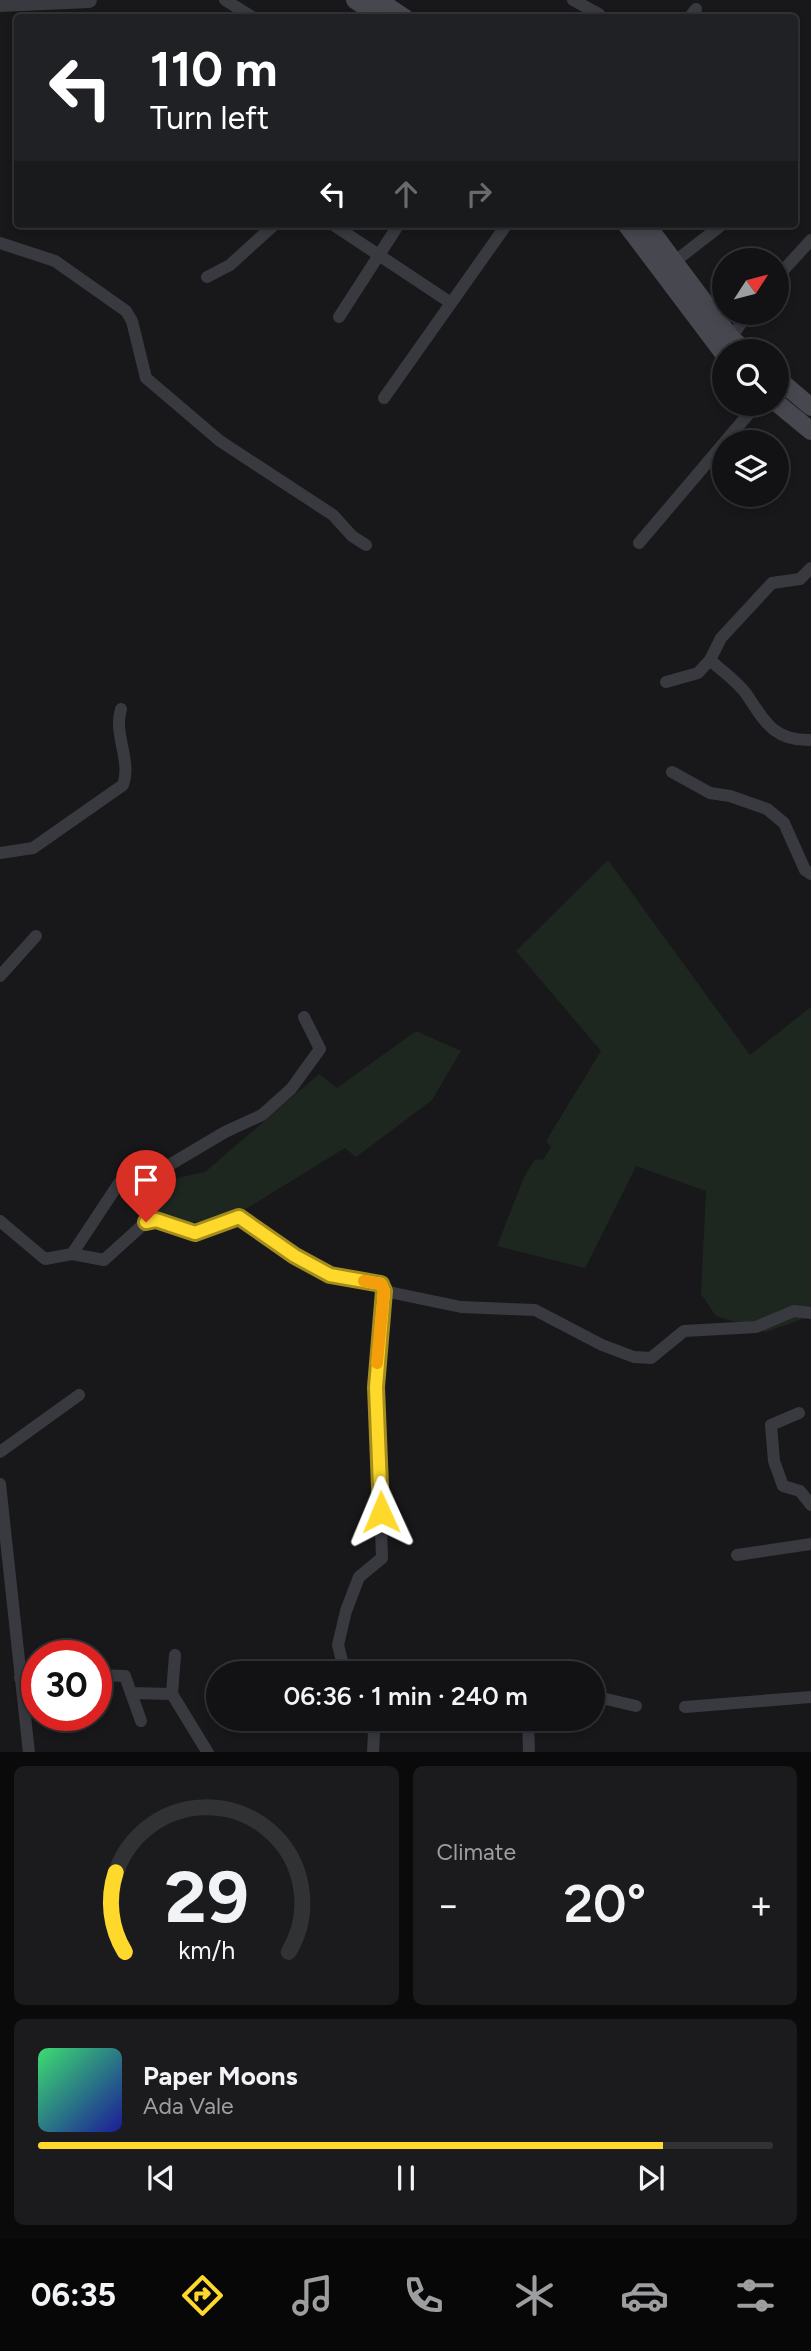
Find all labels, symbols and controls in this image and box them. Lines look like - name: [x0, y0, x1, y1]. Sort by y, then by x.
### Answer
- text: 110 m: [150, 39, 278, 98]
- icon: left: [35, 42, 126, 133]
- text: Turn left: [150, 99, 269, 137]
- icon: left: [314, 175, 352, 213]
- icon: ahead: [387, 175, 425, 213]
- icon: right: [460, 175, 498, 213]
- north arrow: [712, 248, 789, 326]
- map controls: [712, 248, 789, 507]
- button: search: [712, 339, 789, 416]
- button: layers: [712, 430, 789, 507]
- pin: [116, 1150, 176, 1222]
- icon: arrive: [127, 1161, 165, 1199]
- position arrow: [344, 1475, 418, 1549]
- speed limit sign: 30: [21, 1640, 112, 1731]
- text: 06:36 · 1 min · 240 m: [283, 1680, 528, 1712]
- text: Climate: [437, 1838, 516, 1866]
- text: 29: [164, 1853, 248, 1940]
- text: 20°: [563, 1873, 646, 1935]
- text: −: [437, 1882, 460, 1928]
- text: +: [749, 1882, 773, 1928]
- text: km/h: [178, 1934, 235, 1964]
- text: Paper Moons: [143, 2060, 298, 2092]
- text: Ada Vale: [143, 2092, 234, 2120]
- icon: previous: [142, 2159, 180, 2197]
- icon: pause: [387, 2159, 425, 2197]
- icon: next: [632, 2159, 670, 2197]
- icon: directions: [178, 2271, 227, 2320]
- icon: music: [288, 2271, 337, 2320]
- icon: phone: [399, 2271, 448, 2320]
- icon: climate: [510, 2271, 559, 2320]
- icon: car: [620, 2271, 669, 2320]
- icon: filters: [731, 2271, 780, 2320]
- text: 06:35: [31, 2276, 116, 2314]

